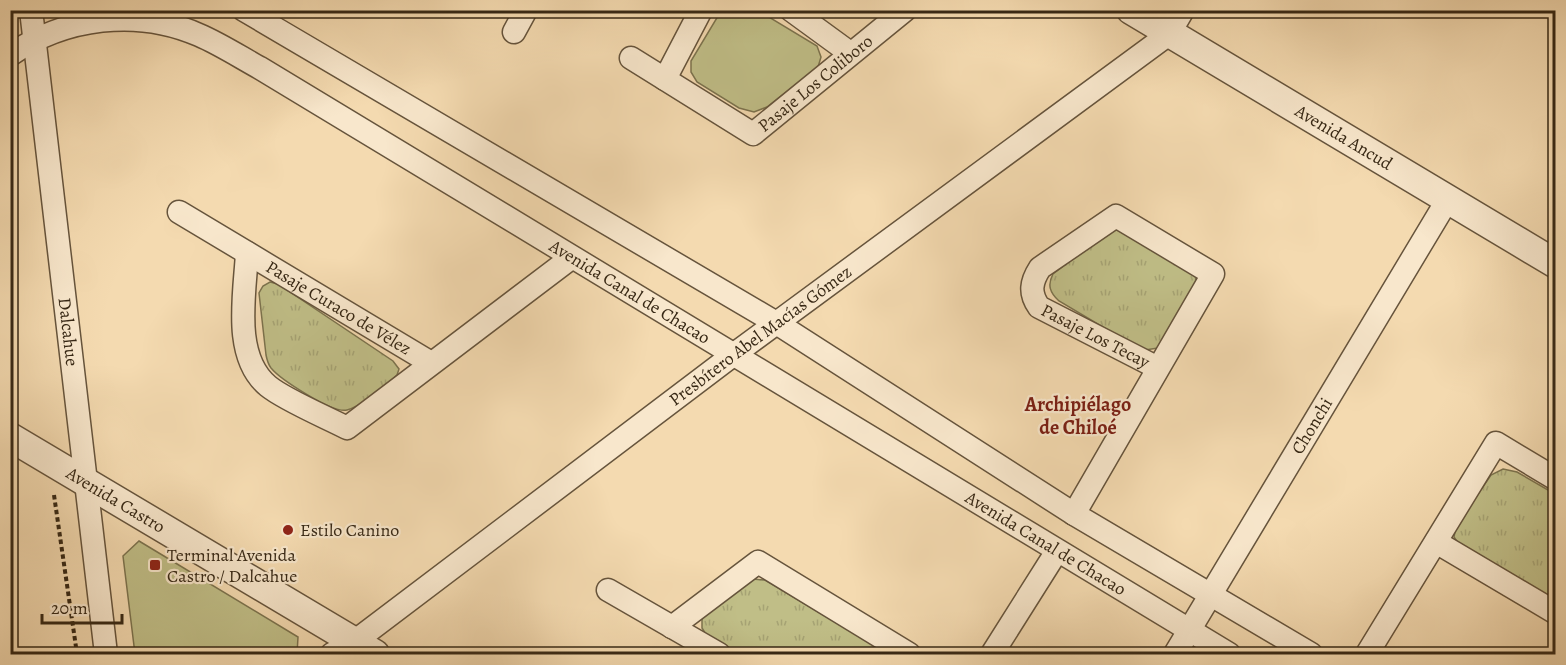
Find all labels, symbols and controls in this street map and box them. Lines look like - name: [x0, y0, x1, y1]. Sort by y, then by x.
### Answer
- street label: Pasaje Los Coliboro: [753, 29, 878, 137]
- street label: Avenida Ancud: [1290, 98, 1397, 176]
- street label: Avenida Canal de Chacao: [544, 233, 715, 350]
- street label: Pasaje Curaco de Vélez: [261, 255, 416, 360]
- street label: Presbítero Abel Macías Gómez: [664, 260, 857, 411]
- street label: Dalcahue: [53, 296, 84, 367]
- street label: Pasaje Los Tecay: [1037, 298, 1155, 374]
- district label: Archipiélago de Chiloé: [1024, 391, 1131, 441]
- street label: Chonchi: [1286, 393, 1338, 459]
- street label: Avenida Castro: [61, 461, 170, 539]
- street label: Avenida Canal de Chacao: [960, 485, 1131, 601]
- place label: Estilo Canino: [300, 518, 399, 542]
- marker: Estilo Canino: [281, 523, 295, 537]
- place label: Terminal Avenida Castro / Dalcahue: [167, 543, 297, 588]
- marker: Terminal Avenida Castro / Dalcahue: [148, 558, 162, 572]
- scale bar: [42, 587, 122, 625]
- text: 20 m: [51, 596, 88, 620]

